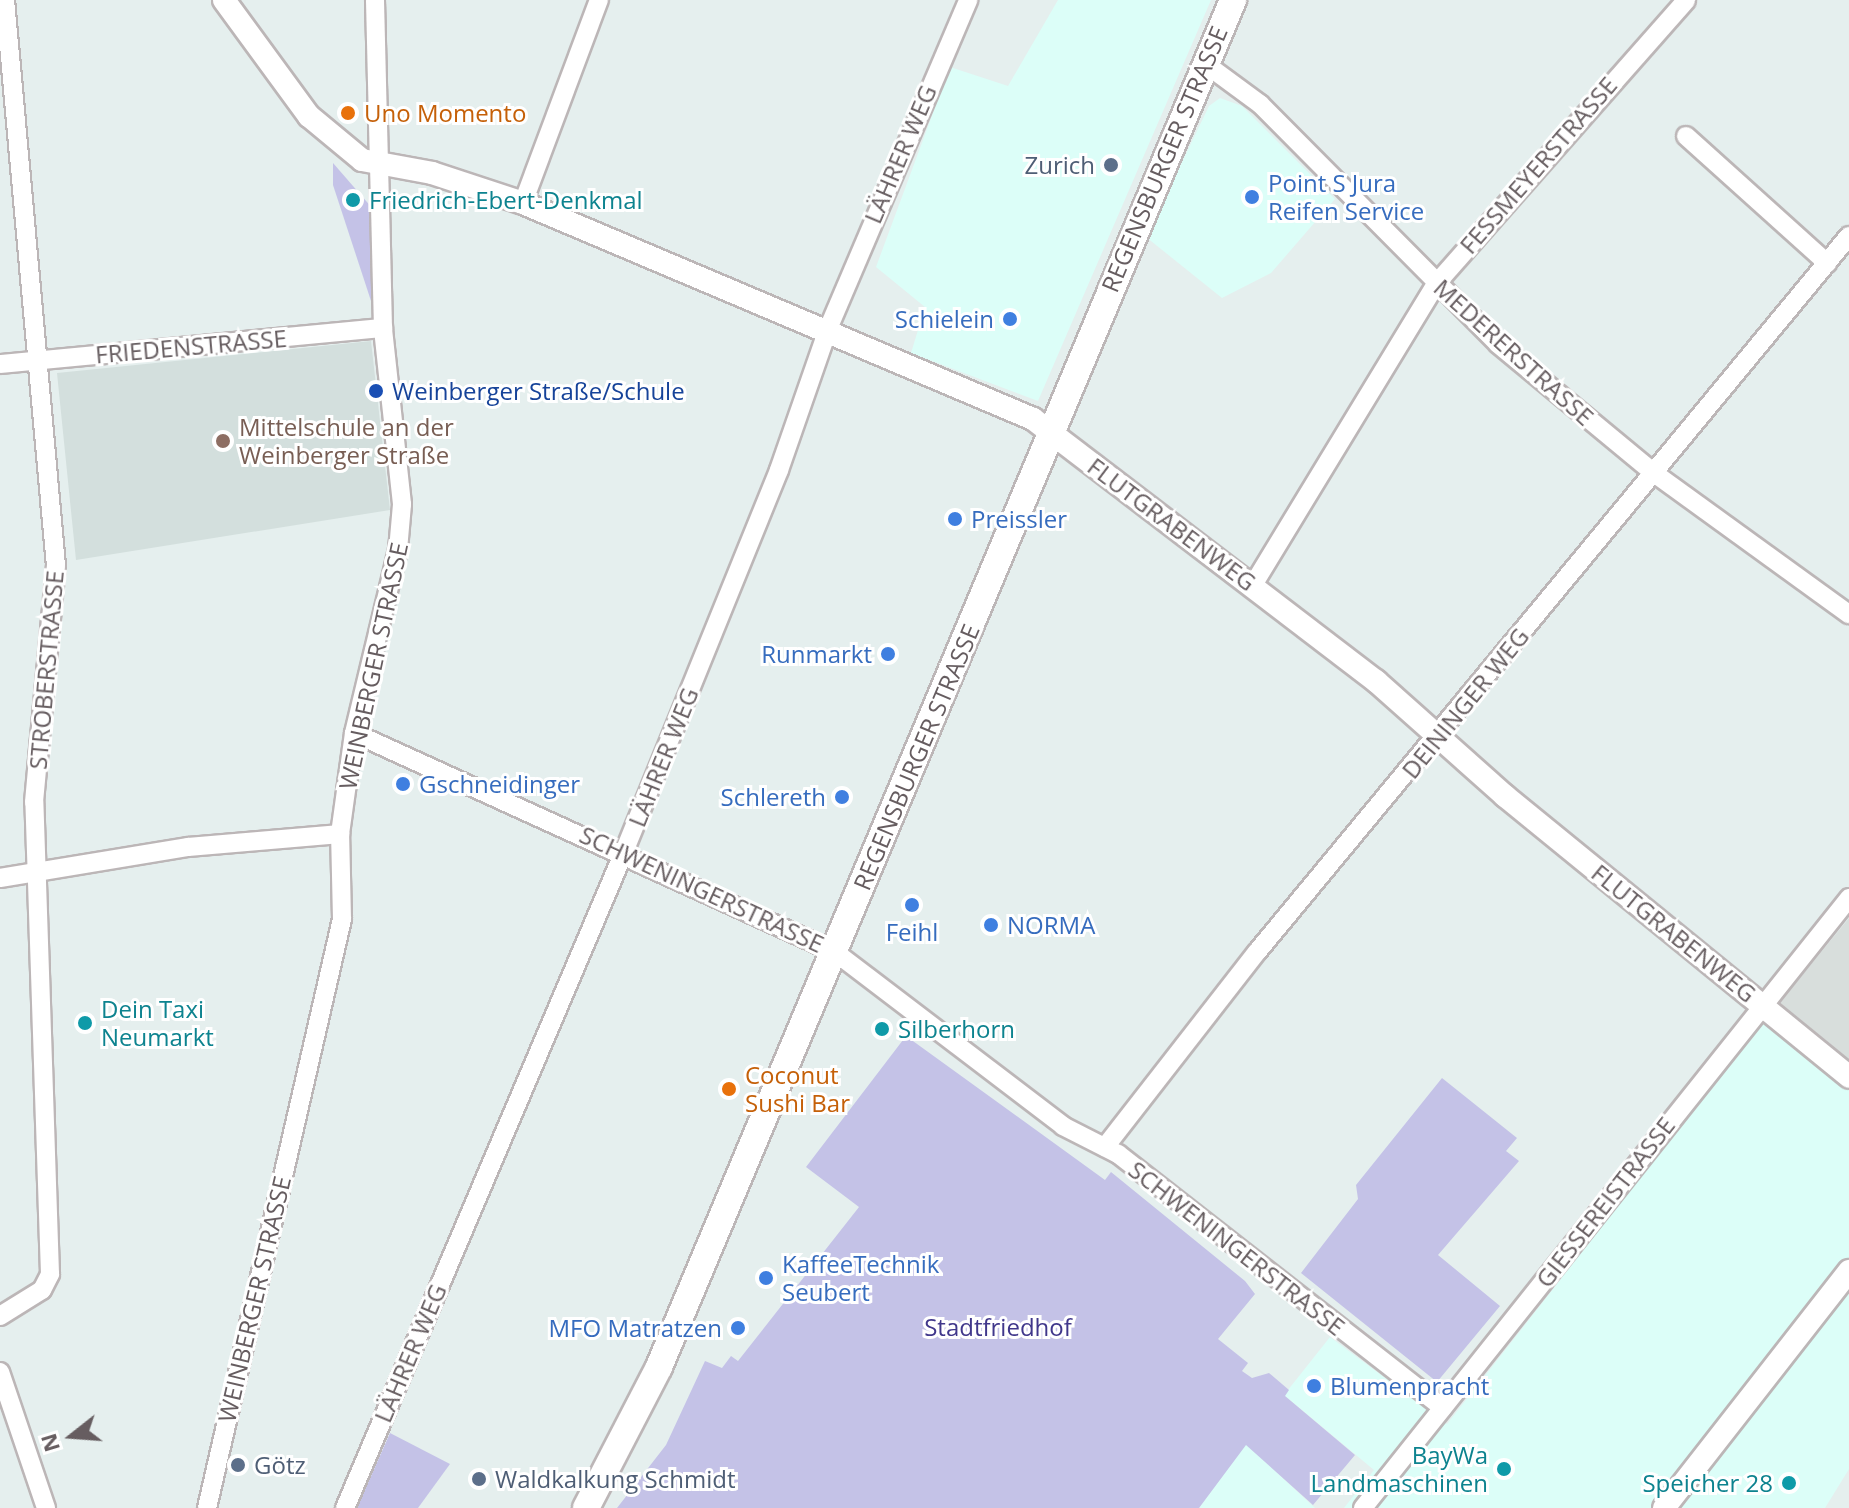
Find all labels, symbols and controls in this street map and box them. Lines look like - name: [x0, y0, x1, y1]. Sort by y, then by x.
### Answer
- street label: REGENSBURGER STRASSE: [1095, 22, 1233, 296]
- street label: FESSMEYERSTRASSE: [1453, 71, 1623, 259]
- street label: LÄHRER WEG: [858, 80, 942, 228]
- place label: Uno Momento: [364, 99, 526, 127]
- marker: Uno Momento: [339, 104, 357, 122]
- place label: Zurich: [1024, 151, 1095, 179]
- marker: Zurich: [1102, 156, 1120, 174]
- place label: Point S Jura Reifen Service: [1268, 169, 1424, 225]
- place label: Friedrich-Ebert-Denkmal: [369, 186, 643, 214]
- marker: Point S Jura Reifen Service: [1243, 188, 1261, 206]
- marker: Friedrich-Ebert-Denkmal: [344, 191, 362, 209]
- street label: MEDERERSTRASSE: [1428, 273, 1600, 431]
- place label: Schielein: [895, 305, 994, 333]
- marker: Schielein: [1001, 310, 1019, 328]
- street label: FRIEDENSTRASSE: [94, 323, 288, 369]
- place label: Weinberger Straße/Schule: [392, 377, 685, 405]
- marker: Weinberger Straße/Schule: [367, 382, 385, 400]
- place label: Mittelschule an der Weinberger Straße: [239, 413, 454, 469]
- marker: Mittelschule an der Weinberger Straße: [214, 432, 232, 450]
- street label: FLUTGRABENWEG: [1082, 451, 1262, 597]
- place label: Preissler: [971, 505, 1067, 533]
- marker: Preissler: [946, 510, 964, 528]
- street label: WEINBERGER STRASSE: [333, 540, 413, 792]
- street label: STROBERSTRASSE: [23, 569, 69, 771]
- street label: REGENSBURGER STRASSE: [847, 620, 985, 894]
- street label: DEININGER WEG: [1396, 622, 1534, 784]
- place label: Runmarkt: [761, 640, 872, 668]
- marker: Runmarkt: [879, 645, 897, 663]
- street label: LÄHRER WEG: [622, 683, 704, 831]
- place label: Gschneidinger: [419, 770, 580, 798]
- marker: Gschneidinger: [394, 775, 412, 793]
- place label: Schlereth: [721, 783, 826, 811]
- marker: Schlereth: [833, 788, 851, 806]
- street label: SCHWENINGERSTRASSE: [575, 820, 829, 958]
- street label: FLUTGRABENWEG: [1586, 858, 1762, 1008]
- marker: Feihl: [903, 896, 921, 914]
- place label: NORMA: [1007, 911, 1095, 939]
- marker: NORMA: [982, 916, 1000, 934]
- place label: Feihl: [886, 918, 938, 946]
- place label: Dein Taxi Neumarkt: [101, 995, 214, 1051]
- marker: Dein Taxi Neumarkt: [76, 1014, 94, 1032]
- place label: Silberhorn: [898, 1015, 1015, 1043]
- marker: Silberhorn: [873, 1020, 891, 1038]
- place label: Coconut Sushi Bar: [745, 1061, 850, 1117]
- marker: Coconut Sushi Bar: [720, 1080, 738, 1098]
- street label: GIESSEREISTRASSE: [1530, 1111, 1680, 1293]
- street label: SCHWENINGERSTRASSE: [1123, 1155, 1351, 1341]
- street label: WEINBERGER STRASSE: [212, 1173, 296, 1425]
- place label: KaffeeTechnik Seubert: [782, 1250, 939, 1306]
- marker: KaffeeTechnik Seubert: [757, 1269, 775, 1287]
- street label: LÄHRER WEG: [368, 1279, 452, 1427]
- park label: Stadtfriedhof: [924, 1313, 1072, 1341]
- place label: MFO Matratzen: [549, 1314, 722, 1342]
- marker: MFO Matratzen: [729, 1319, 747, 1337]
- place label: Blumenpracht: [1330, 1372, 1489, 1400]
- marker: Blumenpracht: [1305, 1377, 1323, 1395]
- north arrow: [32, 1396, 112, 1476]
- text: N: [32, 1430, 66, 1456]
- place label: BayWa Landmaschinen: [1311, 1441, 1488, 1497]
- place label: Götz: [254, 1451, 306, 1479]
- marker: Götz: [229, 1456, 247, 1474]
- marker: BayWa Landmaschinen: [1495, 1460, 1513, 1478]
- place label: Waldkalkung Schmidt: [495, 1465, 735, 1493]
- place label: Speicher 28: [1642, 1469, 1773, 1497]
- marker: Waldkalkung Schmidt: [470, 1470, 488, 1488]
- marker: Speicher 28: [1780, 1474, 1798, 1492]

